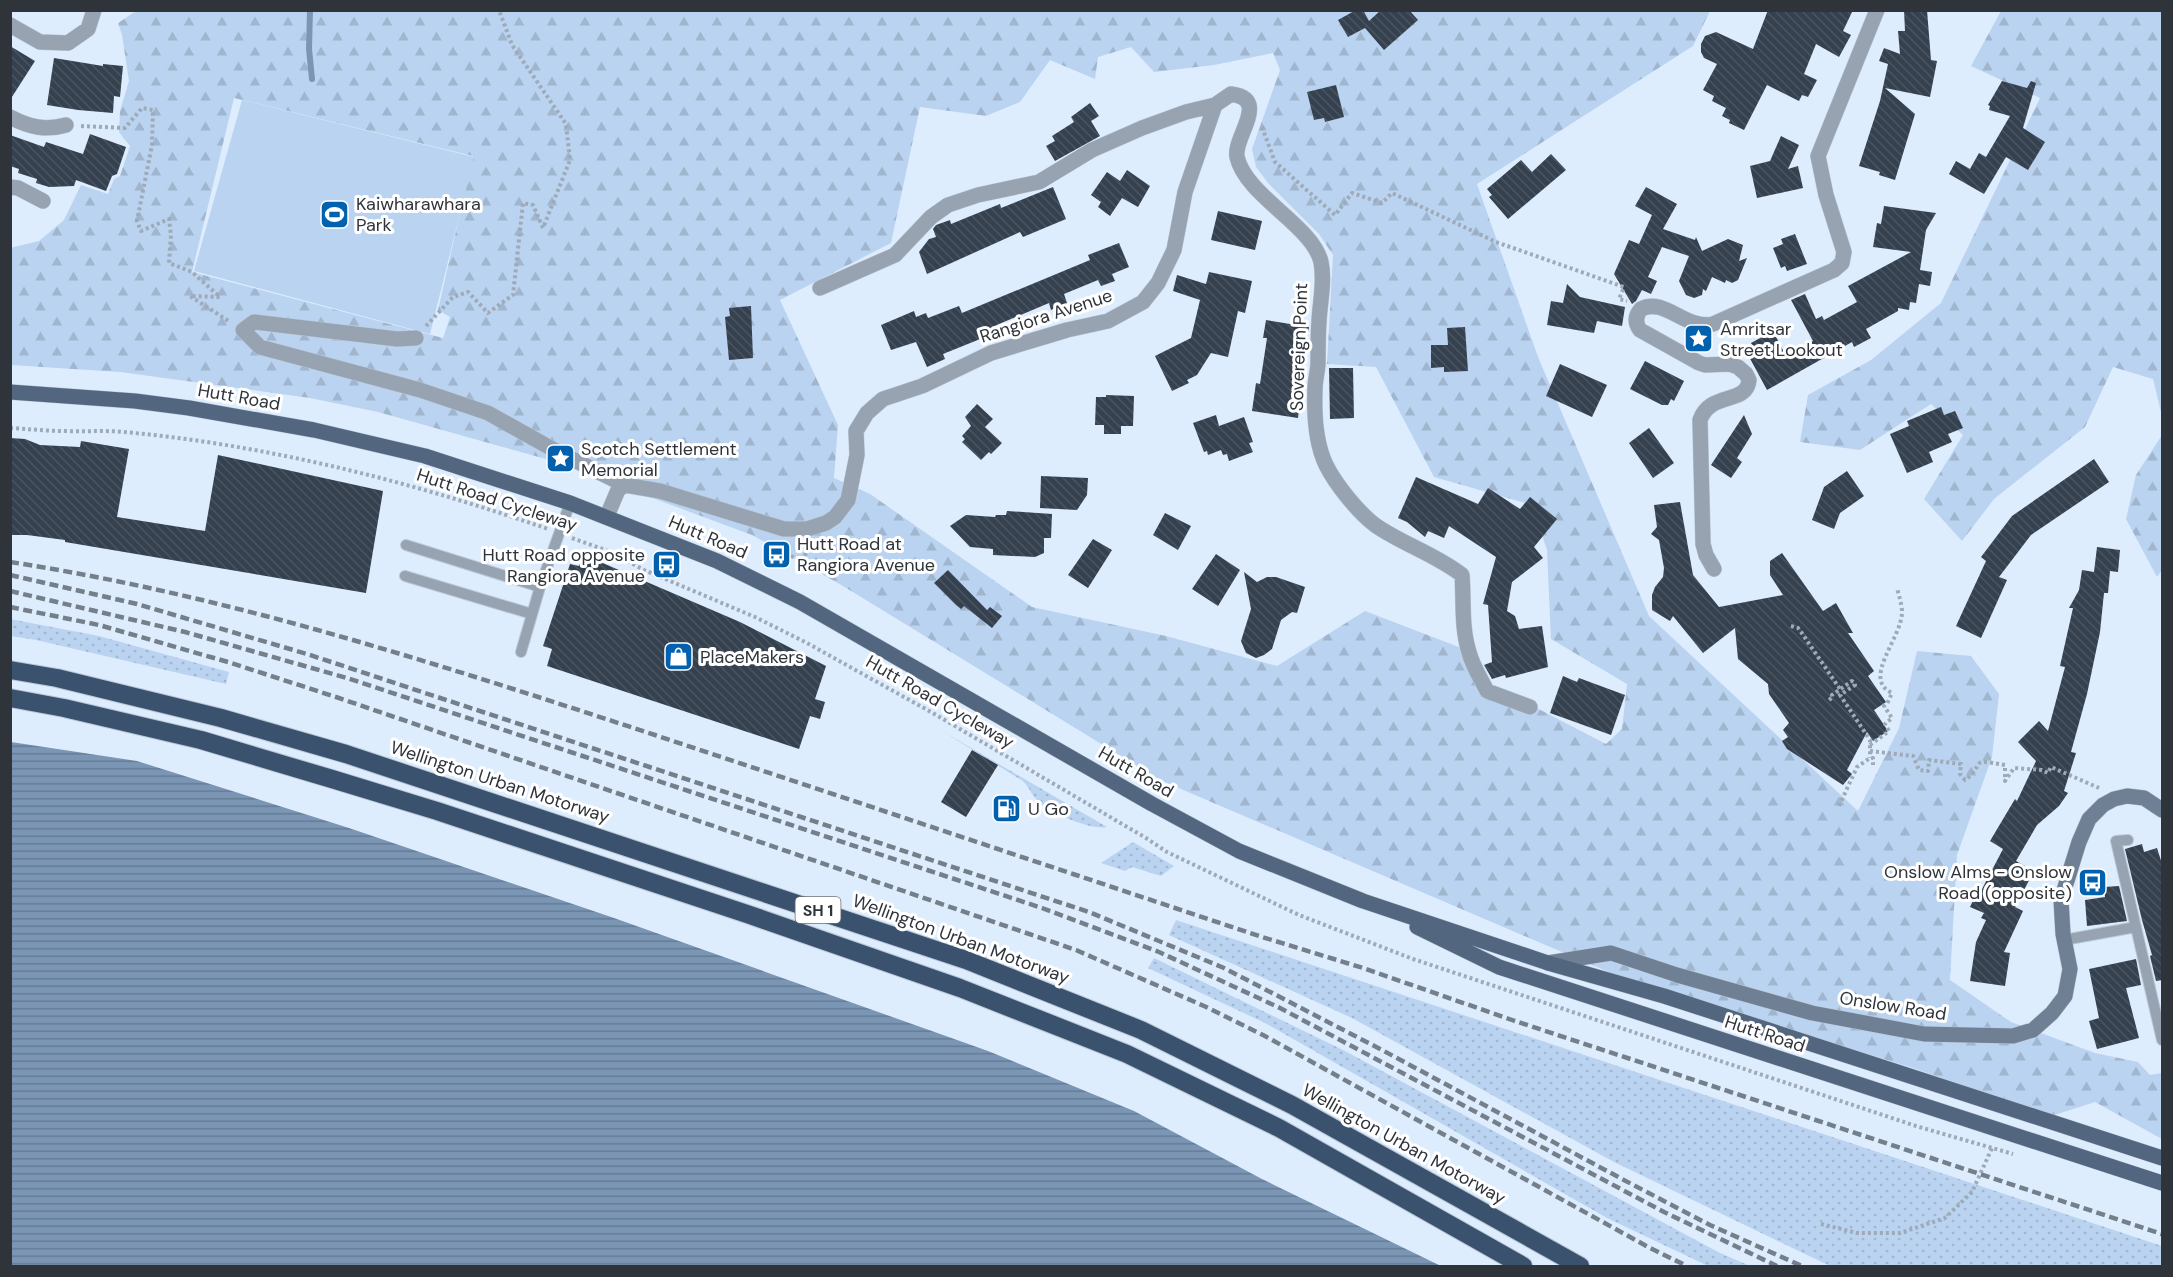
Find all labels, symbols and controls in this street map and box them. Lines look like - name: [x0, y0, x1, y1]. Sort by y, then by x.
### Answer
- place label: Kaiwharawhara Park: [356, 192, 481, 237]
- sports icon: Kaiwharawhara Park: [319, 198, 351, 230]
- street label: Sovereign Point: [1285, 282, 1313, 412]
- street label: Rangiora Avenue: [977, 283, 1115, 349]
- place label: Amritsar Street Lookout: [1720, 317, 1843, 362]
- place icon: Amritsar Street Lookout: [1683, 323, 1715, 355]
- street label: Hutt Road: [196, 378, 282, 416]
- place label: Scotch Settlement Memorial: [581, 437, 737, 482]
- place icon: Scotch Settlement Memorial: [544, 443, 576, 475]
- street label: Hutt Road Cycleway: [414, 463, 580, 537]
- street label: Hutt Road: [665, 510, 751, 564]
- place label: Hutt Road at Rangiora Avenue: [797, 532, 935, 577]
- bus stop icon: Hutt Road at Rangiora Avenue: [760, 538, 792, 570]
- place label: Hutt Road opposite Rangiora Avenue: [483, 543, 645, 588]
- bus stop icon: Hutt Road opposite Rangiora Avenue: [650, 549, 682, 581]
- shop icon: PlaceMakers: [663, 641, 695, 673]
- place label: PlaceMakers: [700, 645, 804, 669]
- street label: Hutt Road Cycleway: [862, 650, 1018, 754]
- street label: Wellington Urban Motorway: [387, 735, 613, 829]
- street label: Hutt Road: [1094, 741, 1178, 803]
- fuel station icon: U Go: [991, 793, 1023, 825]
- place label: U Go: [1028, 797, 1069, 821]
- place label: Onslow Alms - Onslow Road (opposite): [1884, 860, 2072, 905]
- bus stop icon: Onslow Alms - Onslow Road (opposite): [2077, 866, 2109, 898]
- street label: Wellington Urban Motorway: [849, 889, 1073, 989]
- road number: SH 1: [796, 897, 840, 923]
- street label: Onslow Road: [1838, 986, 1948, 1026]
- street label: Hutt Road: [1722, 1010, 1808, 1058]
- street label: Wellington Urban Motorway: [1298, 1078, 1510, 1210]

